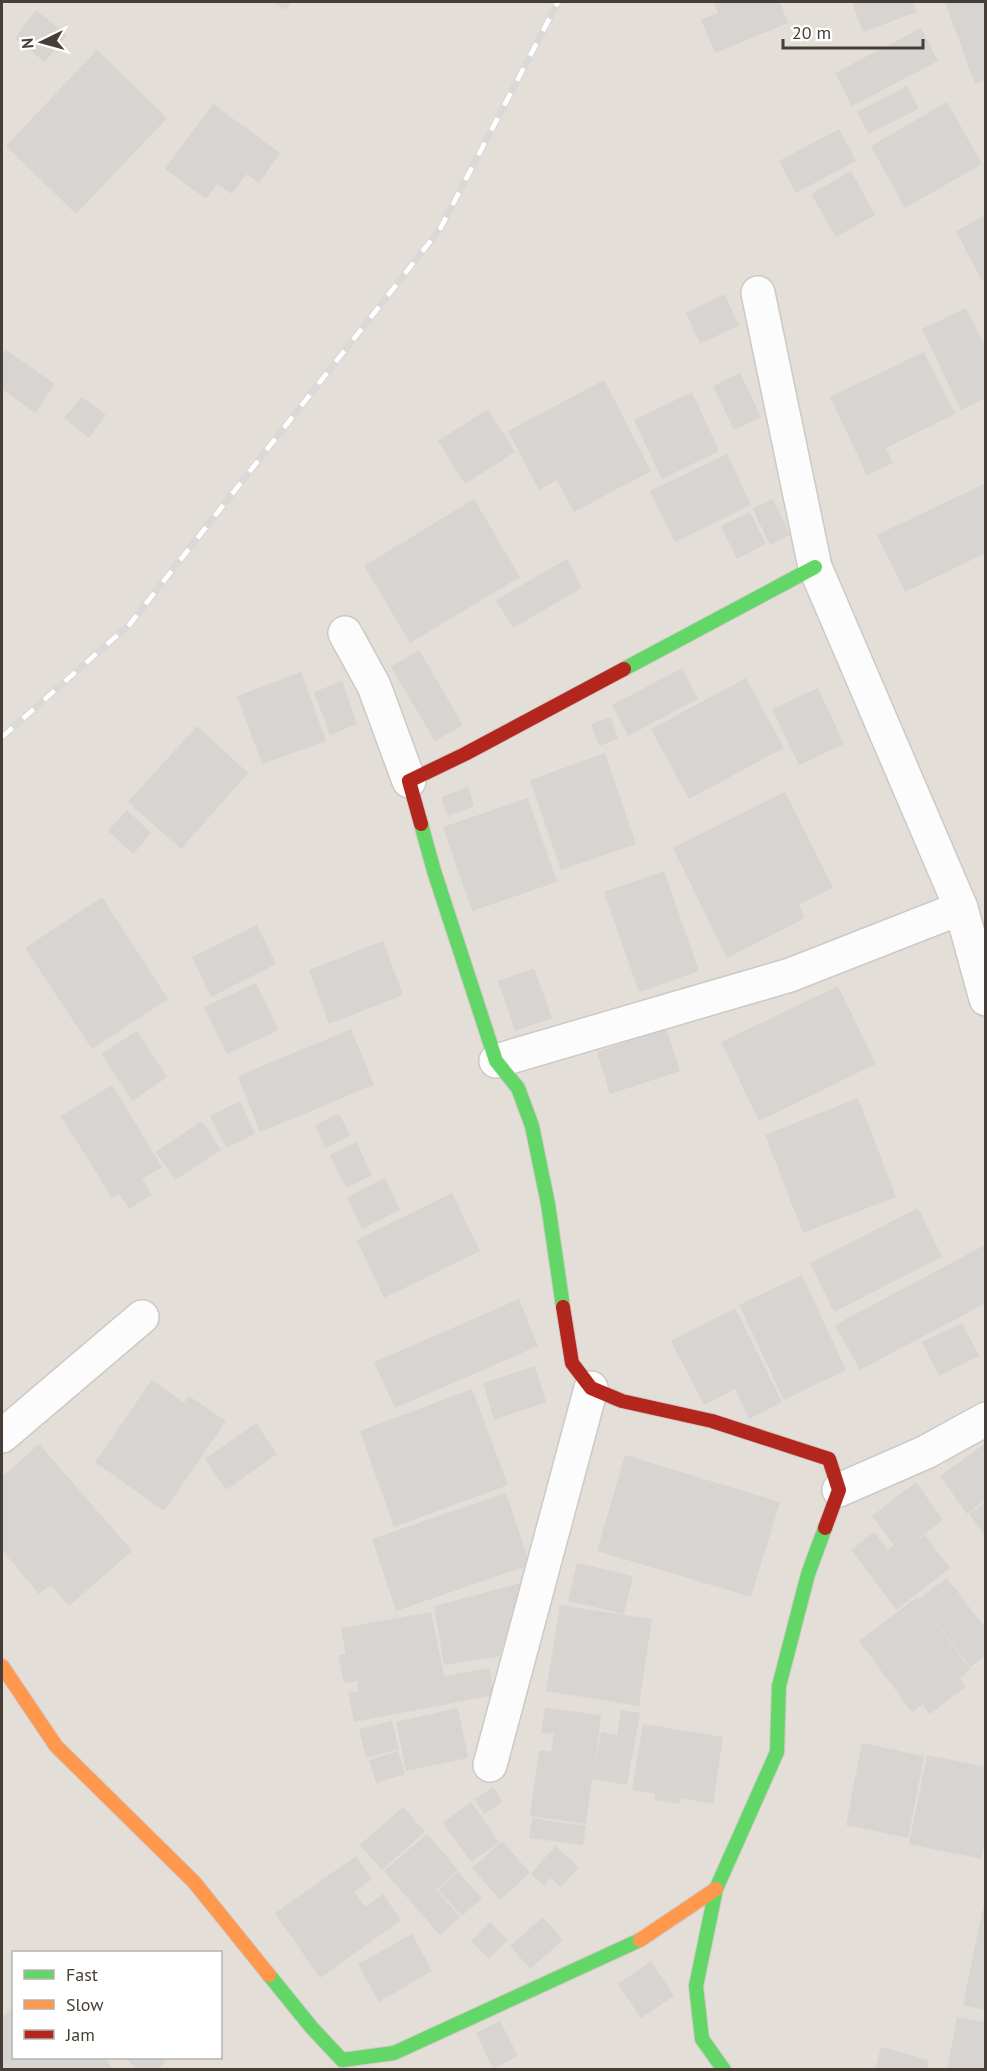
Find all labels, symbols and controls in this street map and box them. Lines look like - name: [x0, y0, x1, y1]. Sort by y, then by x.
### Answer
- north arrow: [12, 12, 72, 72]
- scale bar: [783, 12, 922, 50]
- text: 20 m: [792, 21, 831, 44]
- text: N: [17, 37, 37, 49]
- legend: [12, 1951, 222, 2059]
- text: Fast: [66, 1963, 98, 1986]
- text: Slow: [66, 1993, 104, 2016]
- text: Jam: [65, 2023, 95, 2046]

